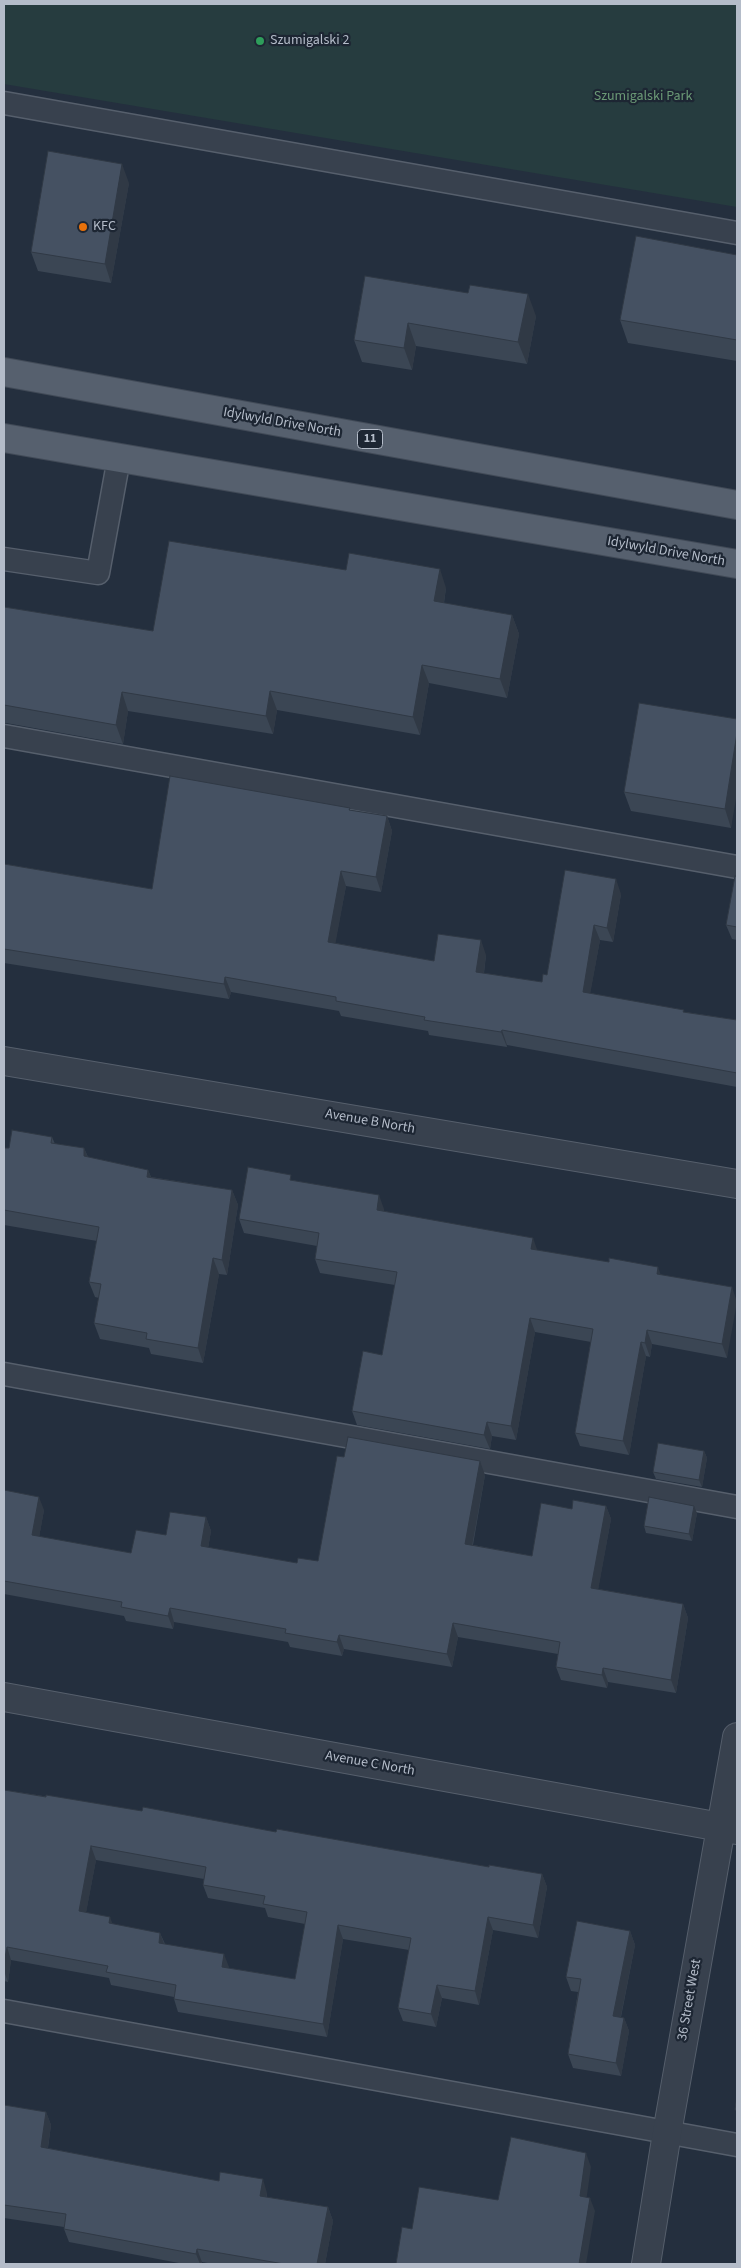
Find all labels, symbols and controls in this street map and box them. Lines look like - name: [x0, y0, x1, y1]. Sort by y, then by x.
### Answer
- place label: Szumigalski 2: [270, 33, 349, 49]
- marker: Szumigalski 2: [254, 35, 266, 47]
- park label: Szumigalski Park: [594, 89, 692, 105]
- place label: KFC: [93, 219, 116, 235]
- marker: KFC: [77, 221, 89, 233]
- street label: Idylwyld Drive North: [222, 404, 342, 442]
- road number: 11: [358, 429, 382, 448]
- street label: Idylwyld Drive North: [606, 533, 726, 571]
- street label: Avenue B North: [324, 1106, 416, 1138]
- street label: Avenue C North: [324, 1748, 416, 1780]
- street label: 36 Street West: [675, 1958, 705, 2042]

